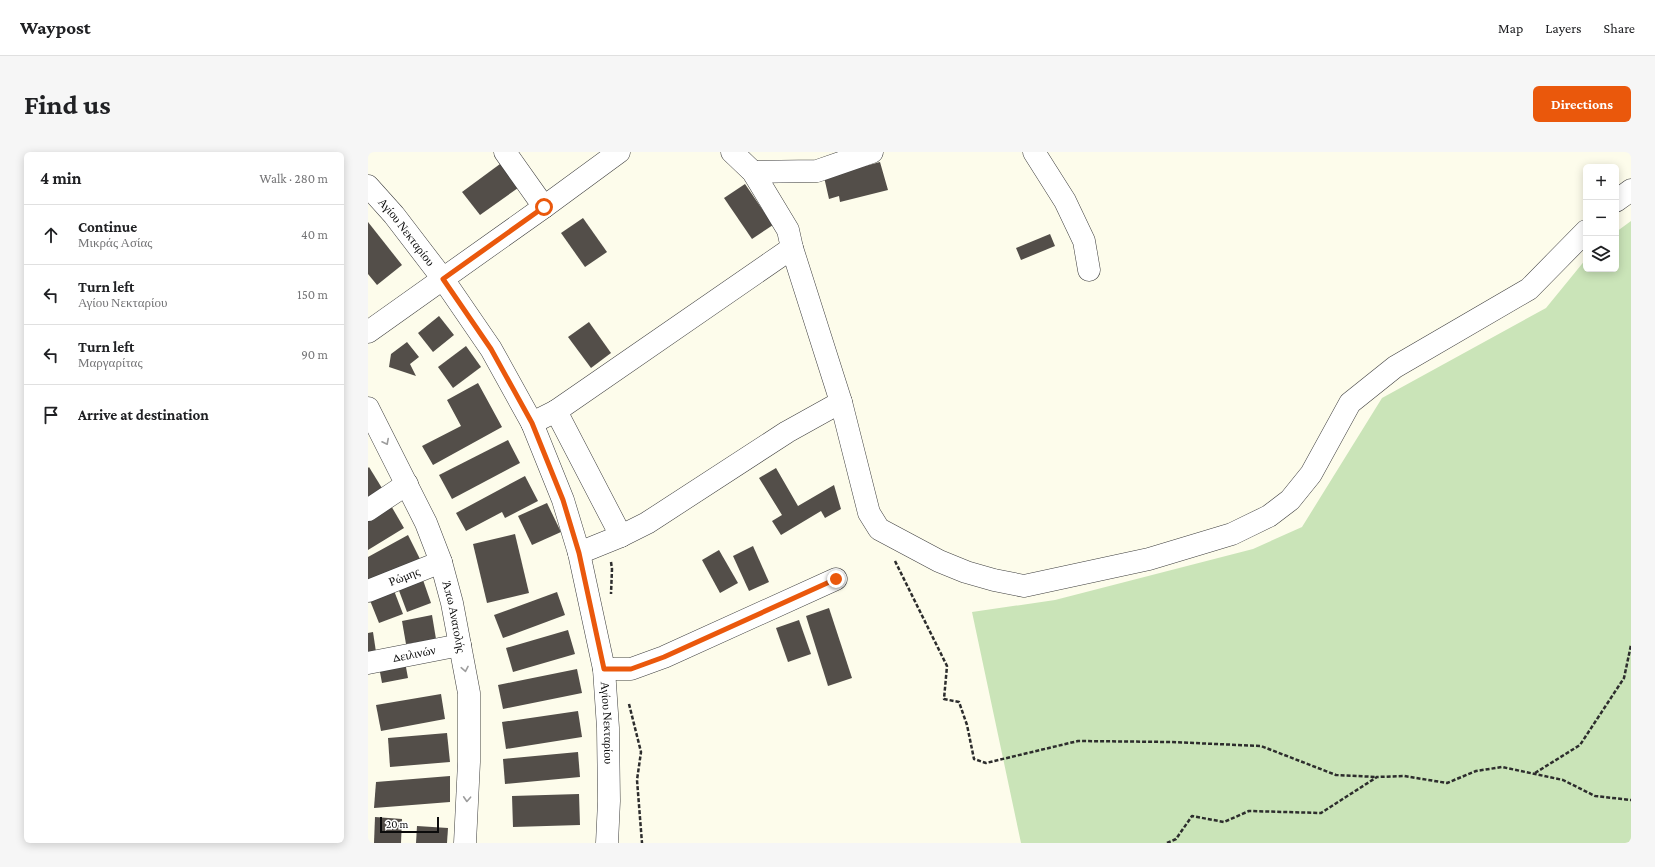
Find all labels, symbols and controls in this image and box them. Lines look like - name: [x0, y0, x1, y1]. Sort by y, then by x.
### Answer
- text: Waypost: [20, 17, 91, 38]
- text: Map: [1498, 20, 1523, 36]
- text: Layers: [1545, 20, 1582, 36]
- text: Share: [1604, 20, 1635, 36]
- button: Directions: [1533, 86, 1631, 122]
- text: Find us: [24, 89, 111, 120]
- map controls: [1583, 164, 1619, 272]
- button: +: [1583, 164, 1619, 200]
- text: 4 min: [40, 169, 82, 188]
- text: Walk · 280 m: [260, 171, 328, 186]
- street label: Αγίου Νεκταρίου: [375, 195, 438, 269]
- route start: [535, 198, 553, 216]
- button: −: [1583, 200, 1619, 236]
- text: Continue: [78, 219, 137, 235]
- icon: ahead: [40, 224, 62, 246]
- text: 40 m: [301, 227, 328, 242]
- text: Μικράς Ασίας: [78, 235, 152, 250]
- button: layers: [1583, 236, 1619, 272]
- text: Turn left: [78, 279, 134, 295]
- icon: left: [40, 284, 62, 306]
- text: 150 m: [297, 287, 328, 302]
- text: Αγίου Νεκταρίου: [78, 295, 167, 310]
- text: Turn left: [78, 339, 134, 355]
- icon: left: [40, 344, 62, 366]
- text: 90 m: [301, 347, 328, 362]
- text: Μαργαρίτας: [78, 355, 143, 370]
- icon: arrive: [40, 404, 62, 426]
- text: Arrive at destination: [78, 407, 209, 423]
- one-way arrow: [381, 438, 389, 445]
- street label: Ρώμης: [387, 564, 422, 589]
- route end: [827, 570, 845, 588]
- street label: Άπω Ανατολής: [439, 579, 468, 654]
- street label: Δειλινών: [391, 643, 437, 665]
- one-way arrow: [460, 666, 468, 672]
- street label: Αγίου Νεκταρίου: [598, 681, 615, 764]
- one-way arrow: [463, 796, 471, 802]
- scale bar: [380, 815, 439, 834]
- text: 20 m: [386, 818, 408, 830]

